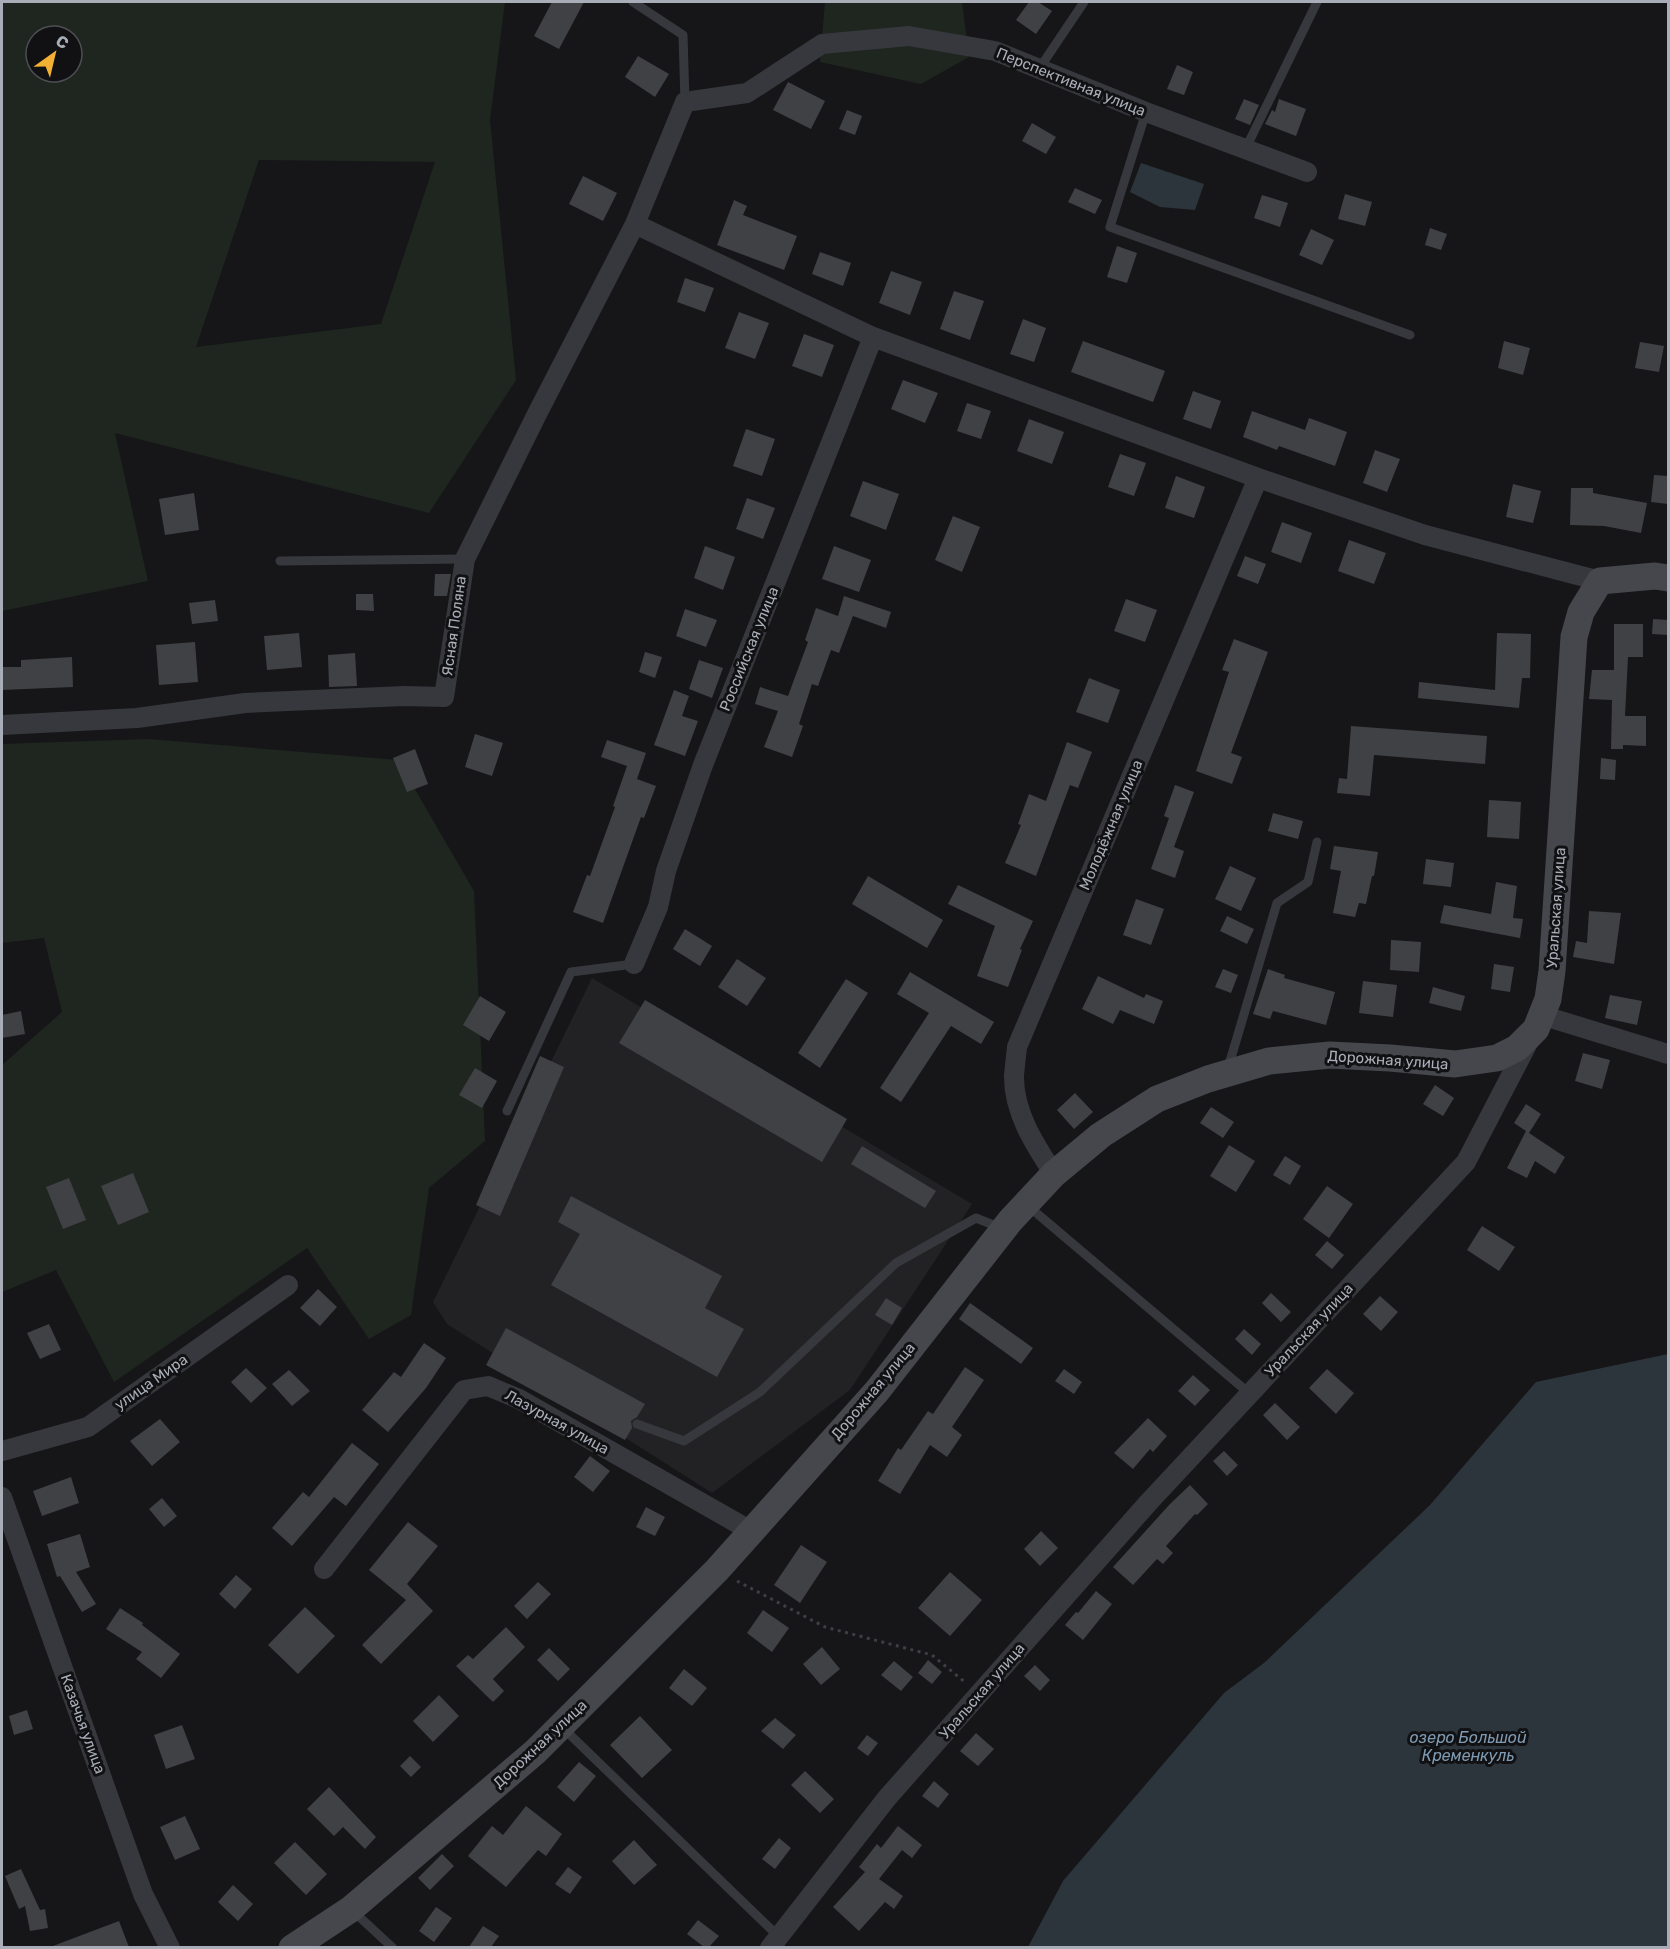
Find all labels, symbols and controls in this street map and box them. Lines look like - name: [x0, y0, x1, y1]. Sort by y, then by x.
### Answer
- north arrow: [24, 24, 84, 84]
- text: С: [52, 31, 72, 53]
- street label: Перспективная улица: [994, 44, 1148, 120]
- street label: Ясная Поляна: [438, 575, 470, 677]
- street label: Российская улица: [716, 584, 782, 714]
- street label: Молодёжная улица: [1075, 757, 1147, 893]
- street label: Уральская улица: [1543, 847, 1569, 969]
- street label: Дорожная улица: [1327, 1047, 1449, 1073]
- street label: Уральская улица: [1261, 1280, 1357, 1380]
- street label: Дорожная улица: [827, 1339, 919, 1443]
- street label: улица Мира: [111, 1350, 191, 1414]
- street label: Лазурная улица: [502, 1386, 612, 1458]
- street label: Уральская улица: [935, 1639, 1029, 1743]
- street label: Казачья улица: [57, 1672, 109, 1776]
- street label: Дорожная улица: [490, 1696, 590, 1792]
- water label: озеро Большой Кременкуль: [1409, 1728, 1527, 1765]

